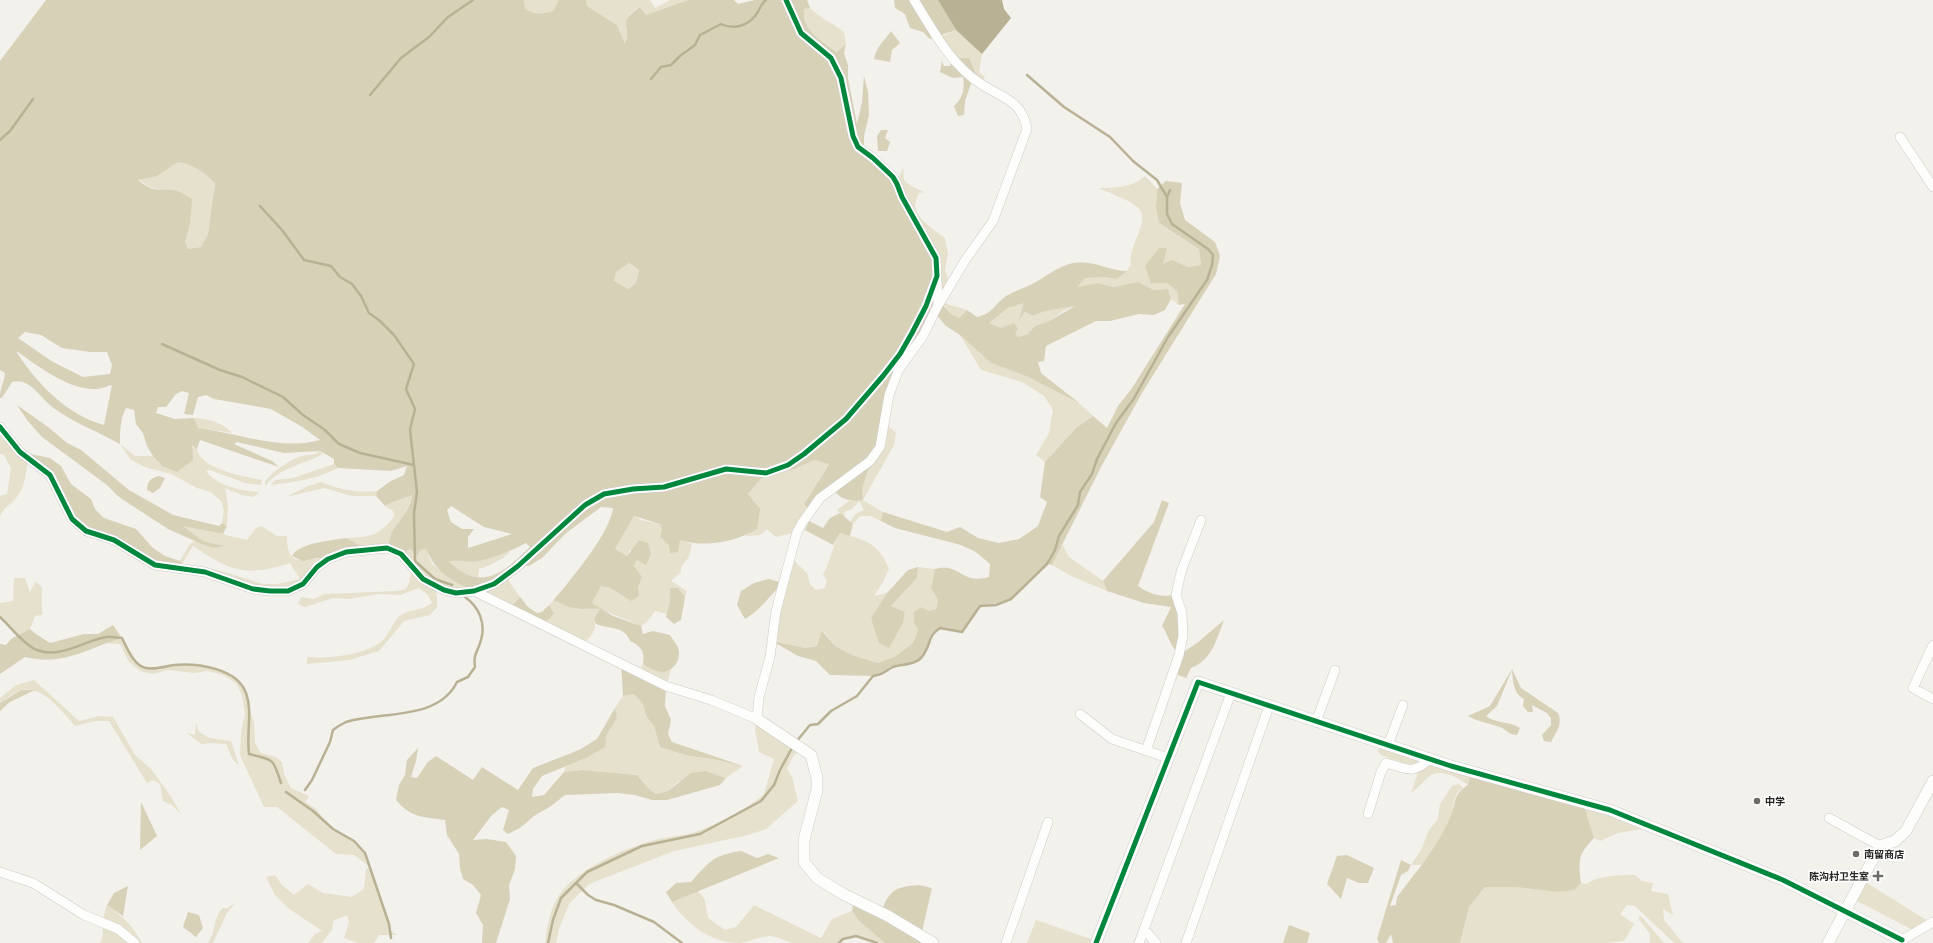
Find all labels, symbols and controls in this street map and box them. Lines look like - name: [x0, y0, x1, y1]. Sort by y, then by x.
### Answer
- marker: 中学: [1752, 796, 1762, 806]
- place label: 中学: [1765, 796, 1785, 807]
- marker: 南留商店: [1851, 849, 1861, 859]
- place label: 南留商店: [1864, 849, 1904, 860]
- place label: 陈沟村卫生室: [1809, 870, 1869, 882]
- marker: 陈沟村卫生室: [1872, 870, 1884, 882]

